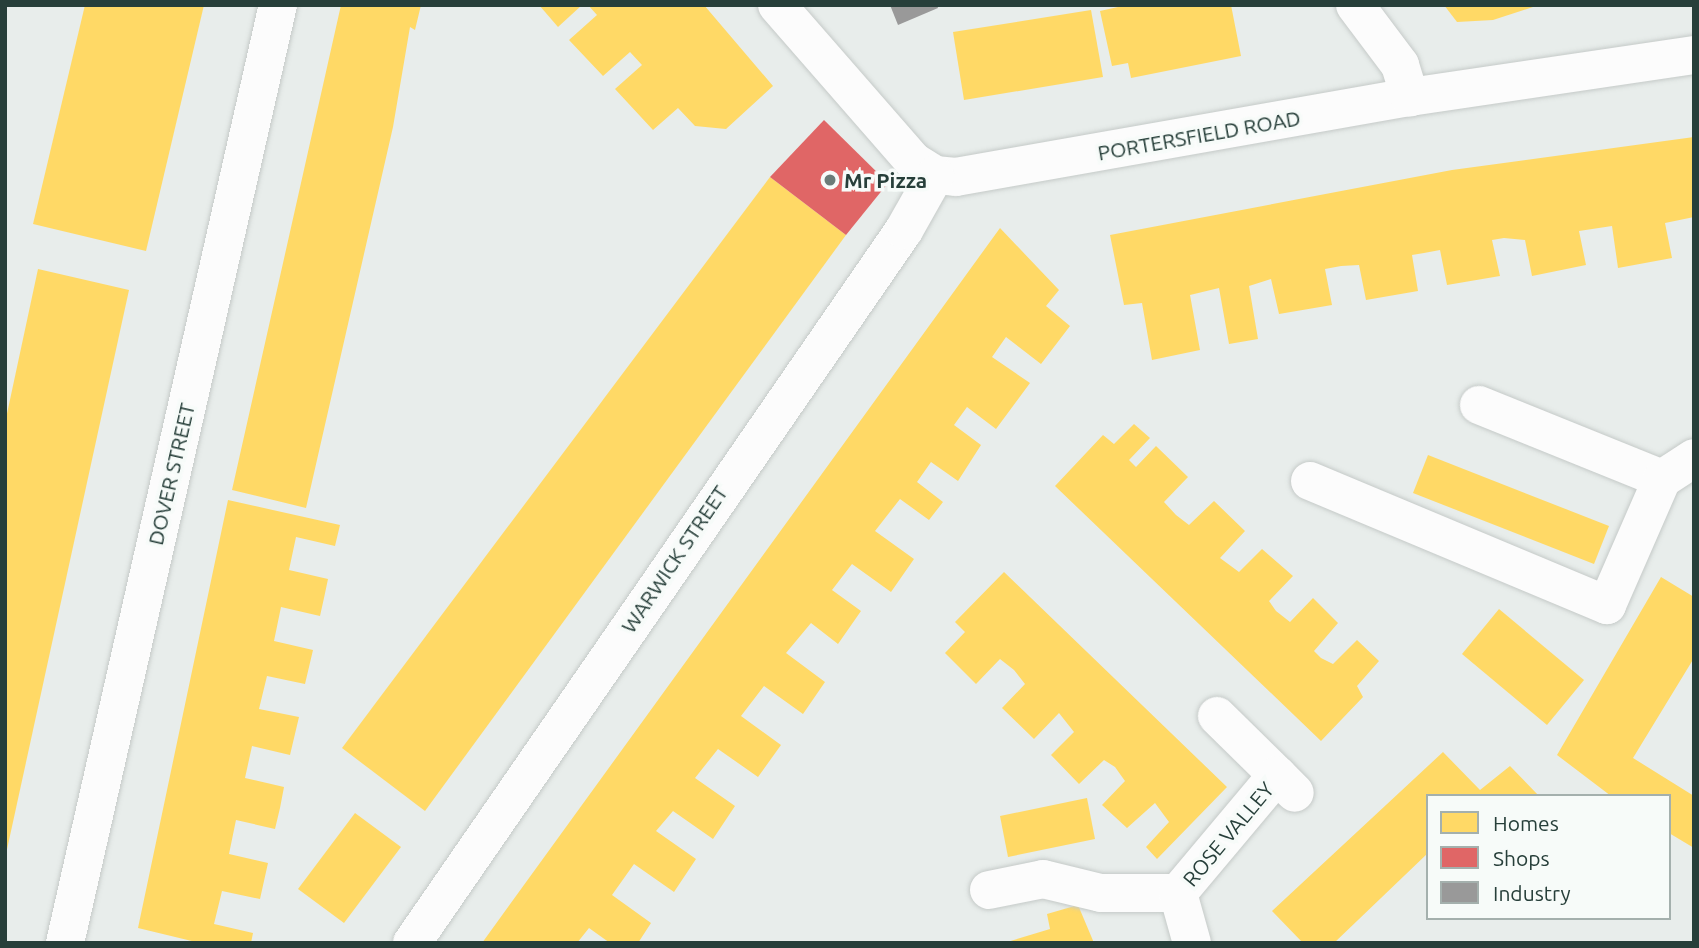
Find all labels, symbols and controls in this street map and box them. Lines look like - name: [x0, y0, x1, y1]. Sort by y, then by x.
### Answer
- street label: PORTERSFIELD ROAD: [1096, 105, 1302, 165]
- place label: Mr Pizza: [844, 167, 927, 193]
- marker: Mr Pizza: [822, 172, 838, 188]
- street label: DOVER STREET: [142, 401, 200, 547]
- street label: WARWICK STREET: [615, 481, 733, 637]
- street label: ROSE VALLEY: [1177, 777, 1279, 891]
- legend: [1426, 794, 1671, 920]
- text: Homes: [1493, 811, 1559, 835]
- text: Shops: [1493, 846, 1550, 870]
- text: Industry: [1493, 881, 1571, 905]

